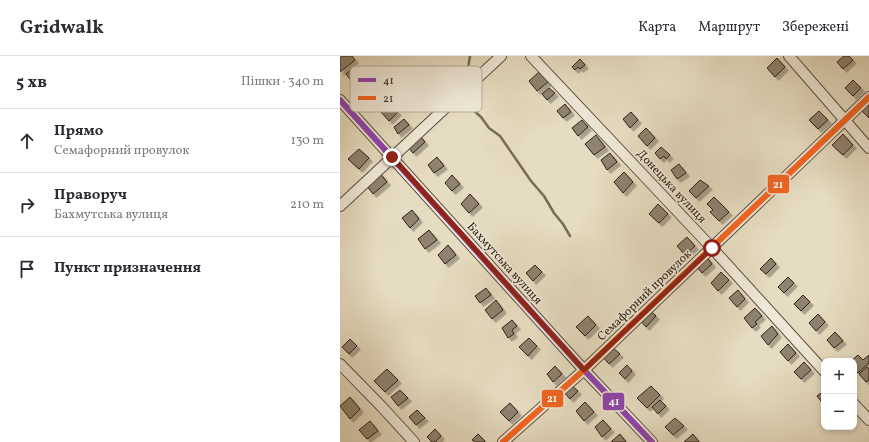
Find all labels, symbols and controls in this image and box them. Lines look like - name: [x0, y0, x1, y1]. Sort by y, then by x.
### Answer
- text: Gridwalk: [20, 15, 104, 41]
- text: Карта: [638, 18, 676, 37]
- text: Маршрут: [698, 18, 760, 37]
- text: Збережені: [782, 18, 849, 37]
- legend: [350, 66, 482, 112]
- text: 5 хв: [16, 71, 47, 94]
- text: Пішки · 340 m: [241, 73, 324, 91]
- text: 41: [383, 74, 394, 89]
- text: 21: [383, 92, 393, 107]
- text: Прямо: [54, 121, 103, 142]
- icon: ahead: [16, 130, 38, 152]
- text: 130 m: [291, 132, 324, 150]
- text: Семафорний провулок: [54, 142, 189, 160]
- street label: Донецька вулиця: [633, 146, 710, 227]
- route end: [383, 148, 401, 166]
- line badge: 21: [767, 174, 790, 194]
- text: 21: [773, 178, 783, 193]
- text: Праворуч: [54, 185, 127, 206]
- icon: right: [16, 194, 38, 216]
- text: 210 m: [290, 196, 324, 214]
- text: Бахмутська вулиця: [54, 206, 168, 224]
- street label: Бахмутська вулиця: [463, 219, 545, 308]
- route start: [703, 239, 721, 257]
- street label: Семафорний провулок: [594, 246, 696, 345]
- icon: arrive: [16, 258, 38, 280]
- text: Пункт призначення: [54, 258, 201, 279]
- map controls: [821, 358, 857, 430]
- button: +: [821, 358, 857, 394]
- line badge: 21: [541, 389, 564, 408]
- text: 21: [547, 392, 557, 407]
- line badge: 41: [602, 392, 625, 411]
- button: −: [821, 394, 857, 430]
- text: 41: [608, 395, 620, 410]

